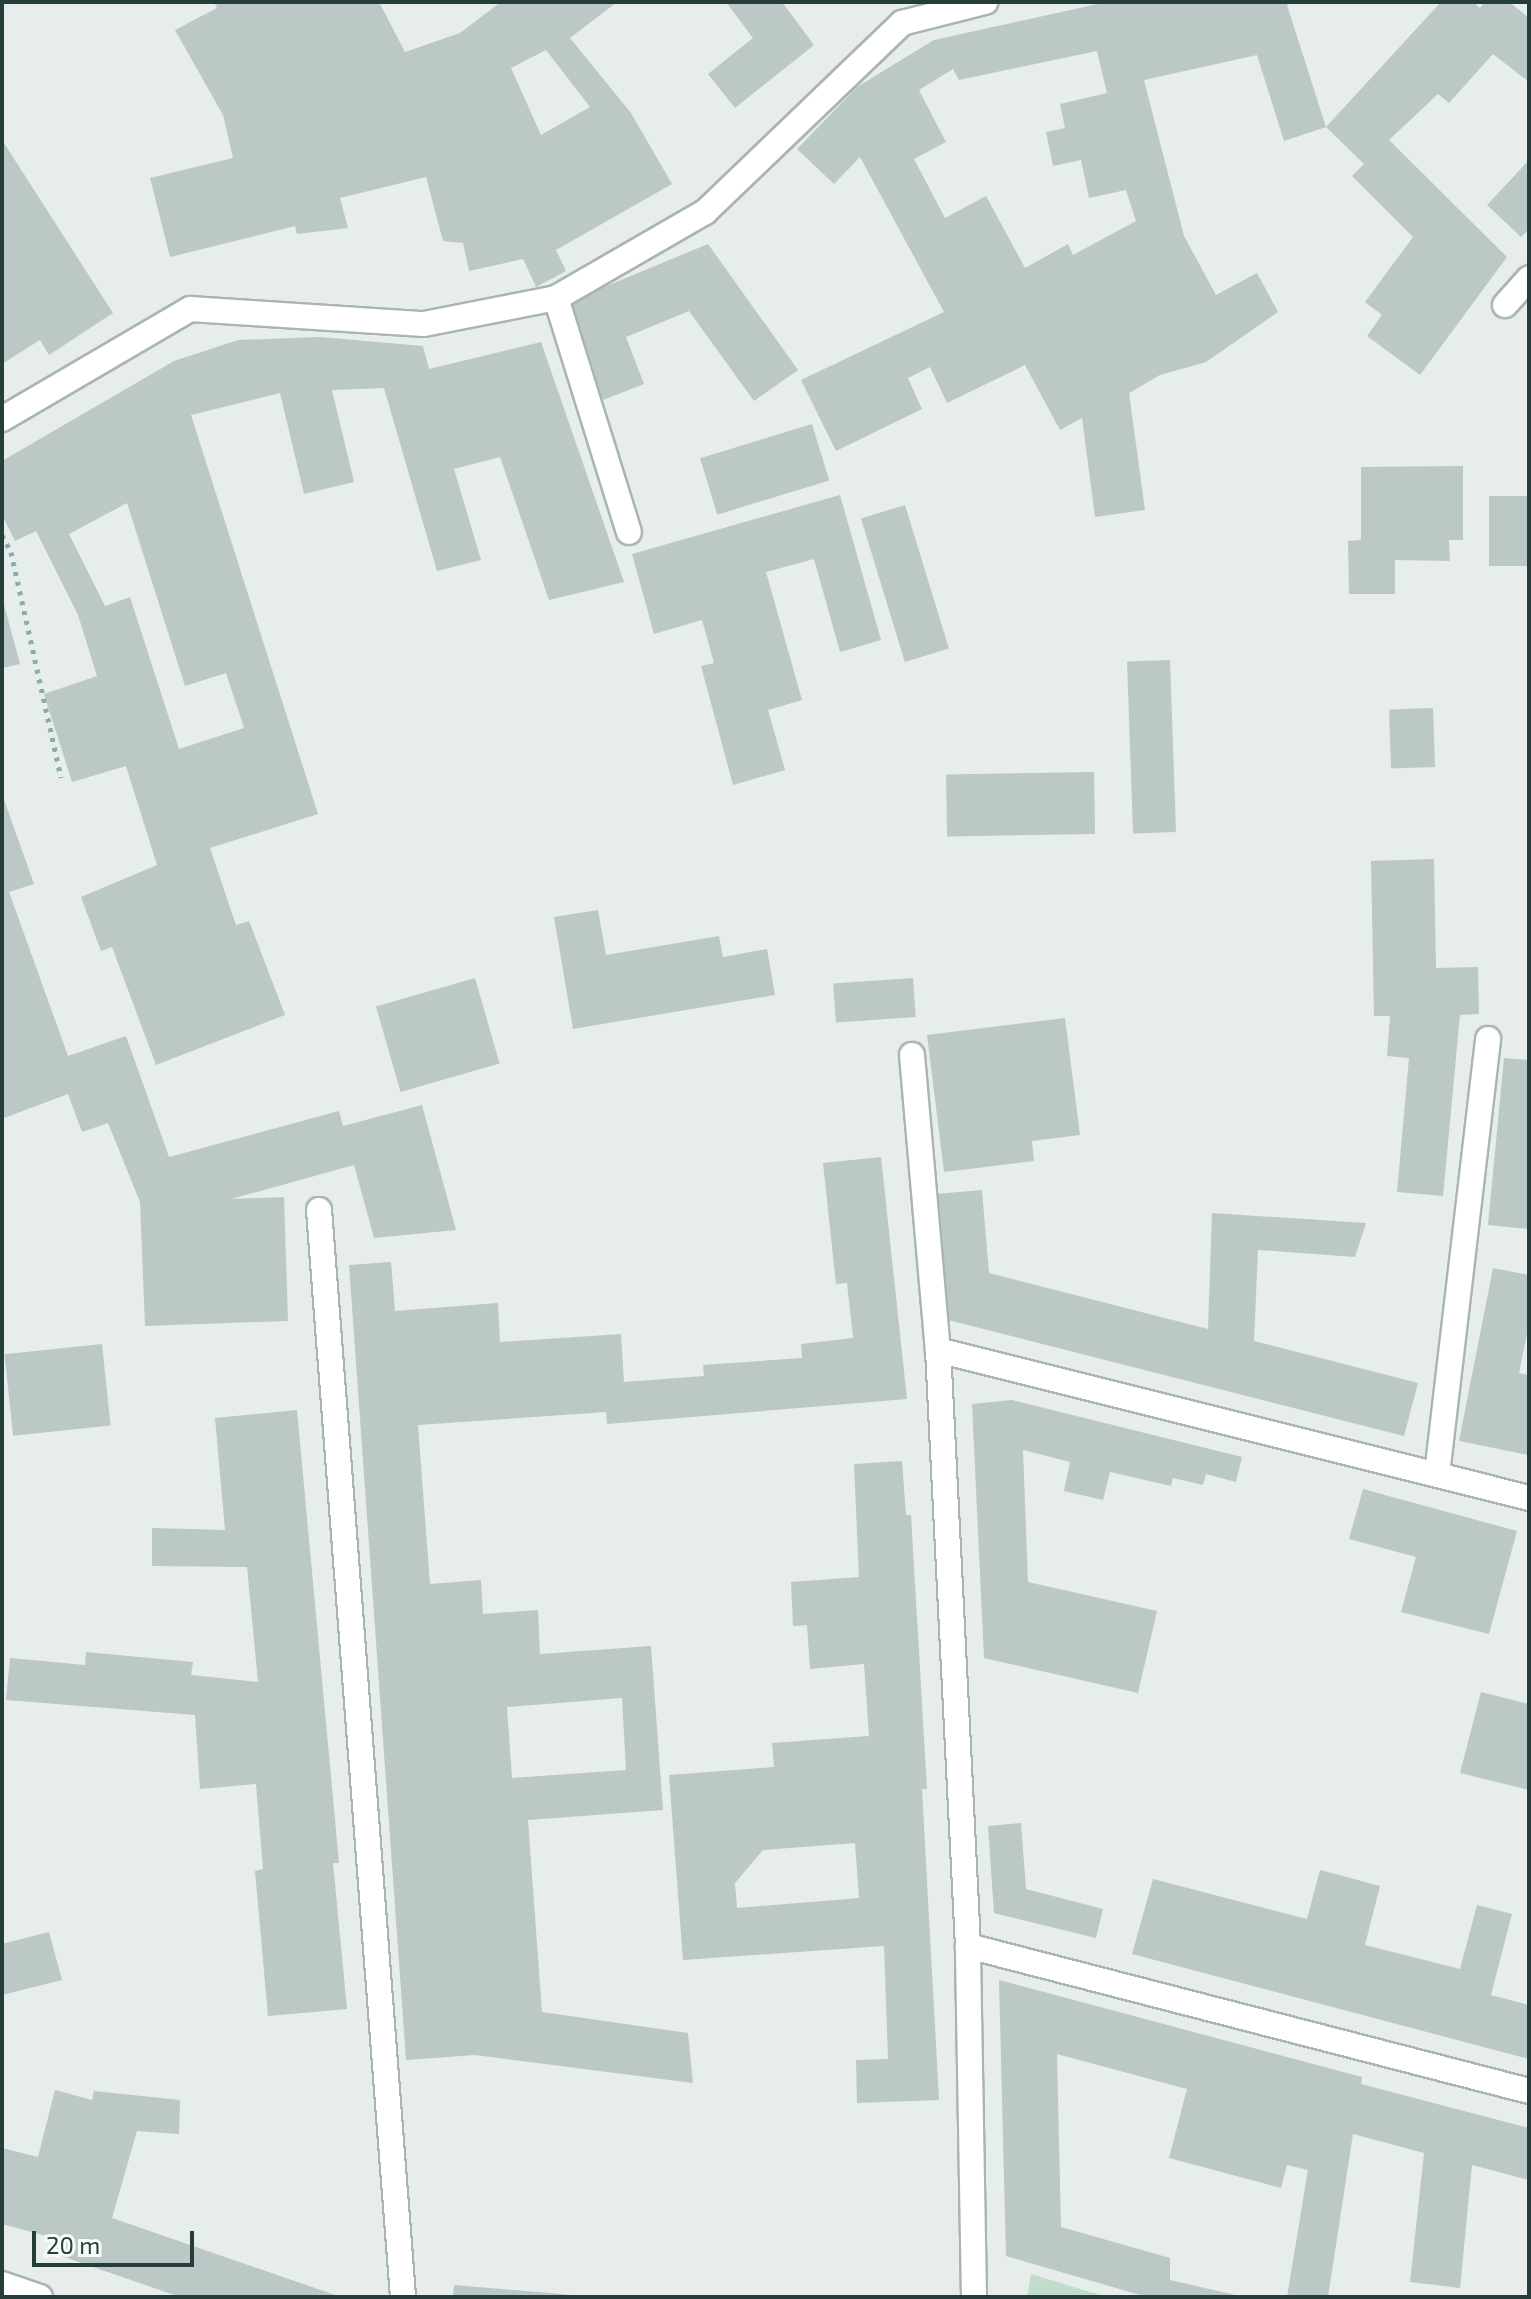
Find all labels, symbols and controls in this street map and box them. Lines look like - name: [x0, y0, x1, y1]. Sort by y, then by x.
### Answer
- scale bar: [36, 2215, 198, 2265]
- text: 20 m: [46, 2230, 100, 2259]

